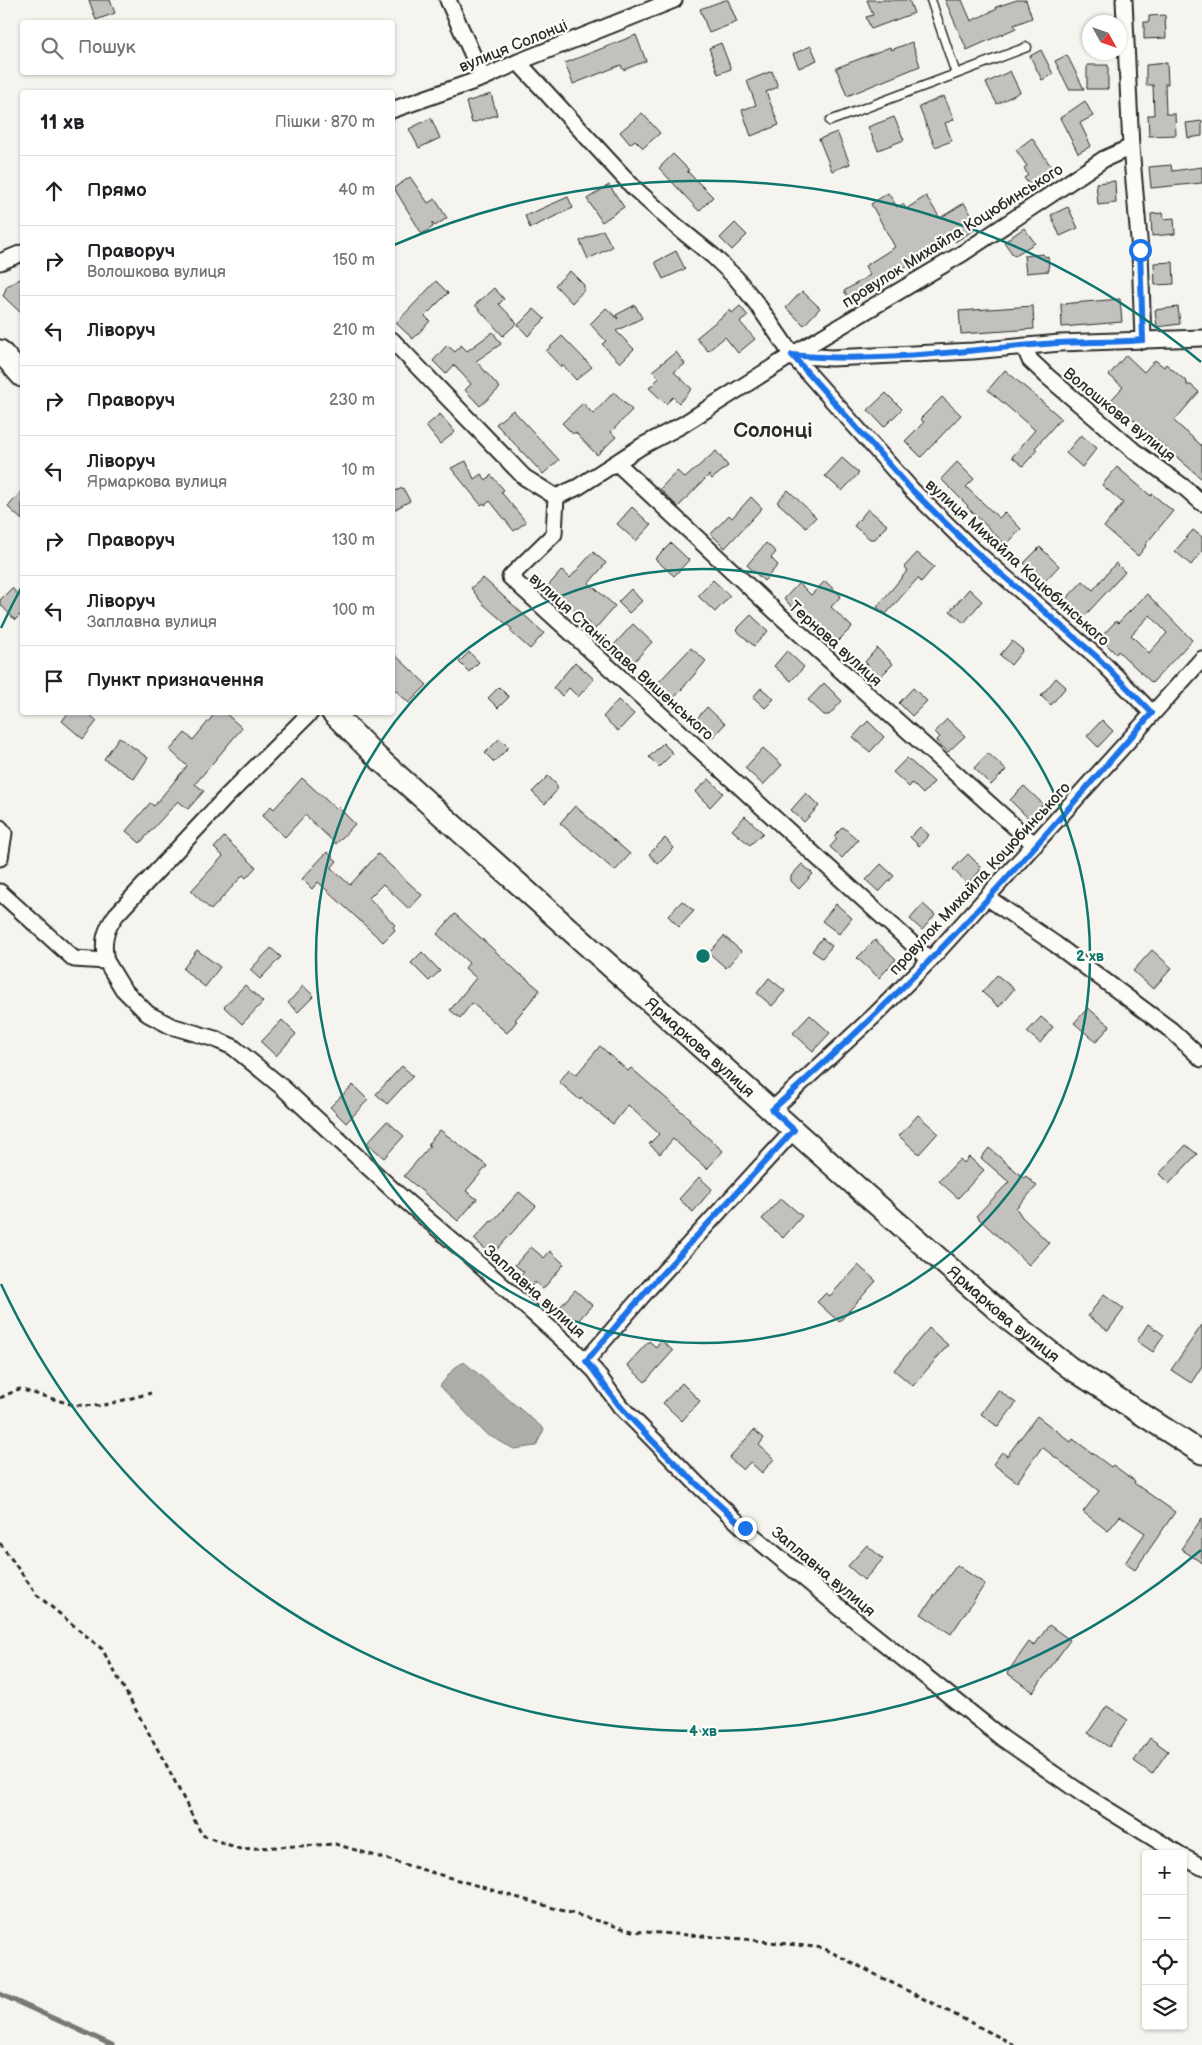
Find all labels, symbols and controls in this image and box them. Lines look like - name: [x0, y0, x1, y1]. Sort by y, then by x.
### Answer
- north arrow: [1082, 15, 1127, 60]
- street label: вулиця Солонці: [457, 16, 571, 77]
- search box: [20, 20, 395, 75]
- icon: search: [38, 34, 66, 62]
- text: Пошук: [78, 36, 136, 59]
- text: 11 хв: [40, 110, 84, 135]
- text: Пішки · 870 m: [275, 113, 375, 132]
- street label: провулок Михайла Коцюбинського: [839, 160, 1067, 312]
- icon: ahead: [40, 177, 68, 205]
- text: Прямо: [87, 179, 147, 202]
- text: 40 m: [338, 181, 375, 200]
- route start: [1129, 239, 1152, 262]
- text: Праворуч: [87, 240, 175, 263]
- icon: right: [40, 247, 68, 275]
- text: 150 m: [333, 251, 375, 270]
- text: Волошкова вулиця: [87, 263, 226, 282]
- icon: left: [40, 317, 68, 345]
- text: Ліворуч: [87, 319, 156, 342]
- text: 210 m: [333, 321, 375, 340]
- street label: Волошкова вулиця: [1059, 364, 1179, 466]
- icon: right: [40, 387, 68, 415]
- text: Праворуч: [87, 389, 175, 412]
- text: 230 m: [329, 391, 375, 410]
- district label: Солонці: [733, 418, 813, 443]
- text: Ліворуч: [87, 450, 156, 473]
- icon: left: [40, 457, 68, 485]
- text: 10 m: [342, 461, 375, 480]
- text: Ярмаркова вулиця: [87, 473, 227, 492]
- street label: вулиця Михайла Коцюбинського: [921, 476, 1113, 651]
- icon: right: [40, 527, 68, 555]
- text: Праворуч: [87, 529, 175, 552]
- text: 130 m: [332, 531, 375, 550]
- street label: вулиця Станіслава Вишенського: [525, 569, 717, 745]
- text: Ліворуч: [87, 590, 156, 613]
- icon: left: [40, 597, 68, 625]
- street label: Тернова вулиця: [784, 597, 886, 691]
- text: 100 m: [332, 601, 375, 620]
- text: Заплавна вулиця: [87, 613, 217, 632]
- icon: arrive: [40, 667, 68, 695]
- text: Пункт призначення: [87, 669, 264, 692]
- street label: провулок Михайла Коцюбинського: [886, 779, 1075, 979]
- centre of rings: [694, 947, 712, 965]
- text: 2 хв: [1076, 947, 1104, 966]
- street label: Ярмаркова вулиця: [641, 994, 758, 1102]
- street label: Заплавна вулиця: [479, 1242, 589, 1343]
- street label: Ярмаркова вулиця: [943, 1263, 1063, 1367]
- route end: [734, 1517, 757, 1540]
- street label: Заплавна вулиця: [767, 1523, 879, 1621]
- text: 4 хв: [689, 1722, 717, 1741]
- map controls: [1142, 1850, 1187, 2030]
- button: +: [1142, 1850, 1187, 1895]
- button: −: [1142, 1895, 1187, 1940]
- button: locate: [1142, 1940, 1187, 1985]
- button: layers: [1142, 1985, 1187, 2030]

